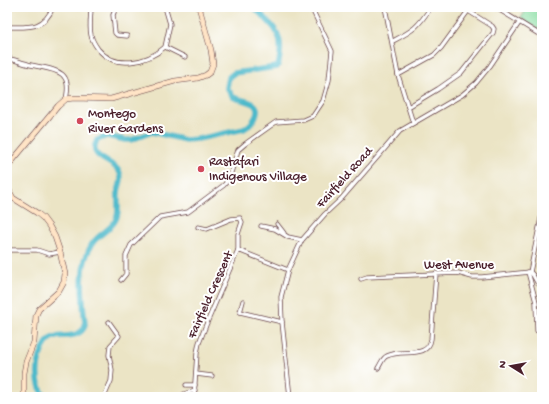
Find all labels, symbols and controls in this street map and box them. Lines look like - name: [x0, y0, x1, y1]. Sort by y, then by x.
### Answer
- place label: Montego River Gardens: [88, 107, 164, 137]
- marker: Montego River Gardens: [75, 116, 85, 126]
- street label: Fairfield Road: [313, 143, 377, 212]
- place label: Rastafari Indigenous Village: [209, 155, 307, 185]
- marker: Rastafari Indigenous Village: [196, 164, 206, 174]
- street label: Fairfield Crescent: [185, 247, 238, 342]
- street label: West Avenue: [424, 258, 494, 273]
- north arrow: [491, 346, 531, 386]
- text: N: [497, 360, 510, 369]

